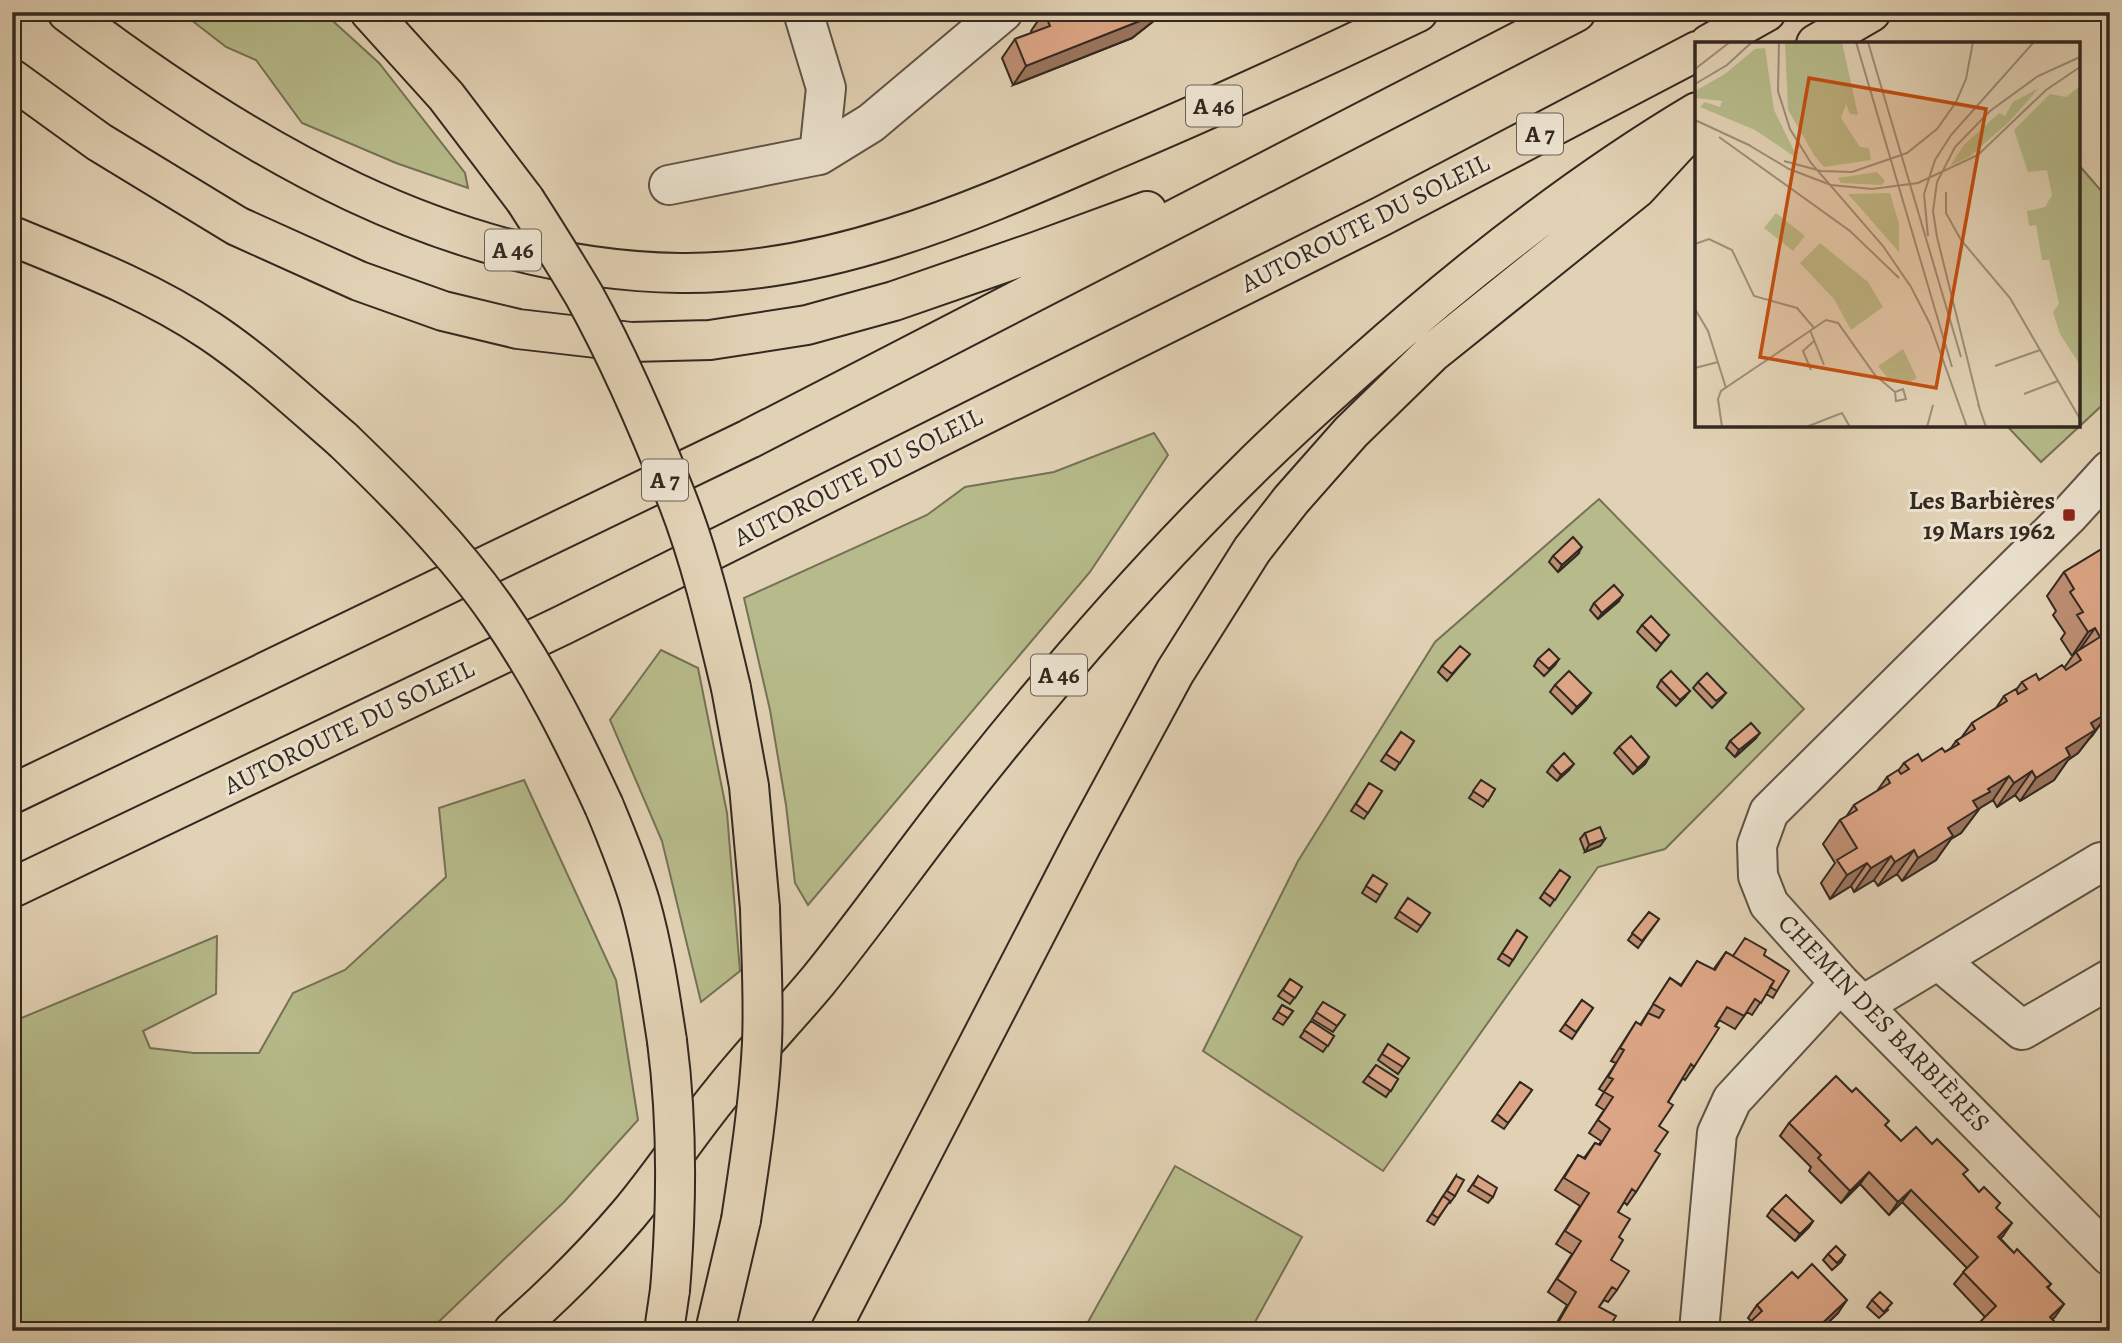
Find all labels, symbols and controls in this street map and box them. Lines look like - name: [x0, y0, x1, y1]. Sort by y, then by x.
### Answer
- inset map: [1695, 42, 2080, 427]
- road number: A 46: [1186, 86, 1242, 126]
- road number: A 7: [1517, 114, 1563, 154]
- street label: AUTOROUTE DU SOLEIL: [1234, 145, 1496, 301]
- road number: A 46: [485, 230, 541, 270]
- street label: AUTOROUTE DU SOLEIL: [727, 399, 989, 555]
- road number: A 7: [642, 460, 688, 500]
- place label: Les Barbières 19 Mars 1962: [1909, 483, 2055, 548]
- marker: Les Barbières 19 Mars 1962: [2061, 507, 2077, 523]
- street label: AUTOROUTE DU SOLEIL: [217, 651, 481, 803]
- road number: A 46: [1031, 654, 1087, 696]
- street label: CHEMIN DES BARBIÈRES: [1770, 906, 1998, 1140]

